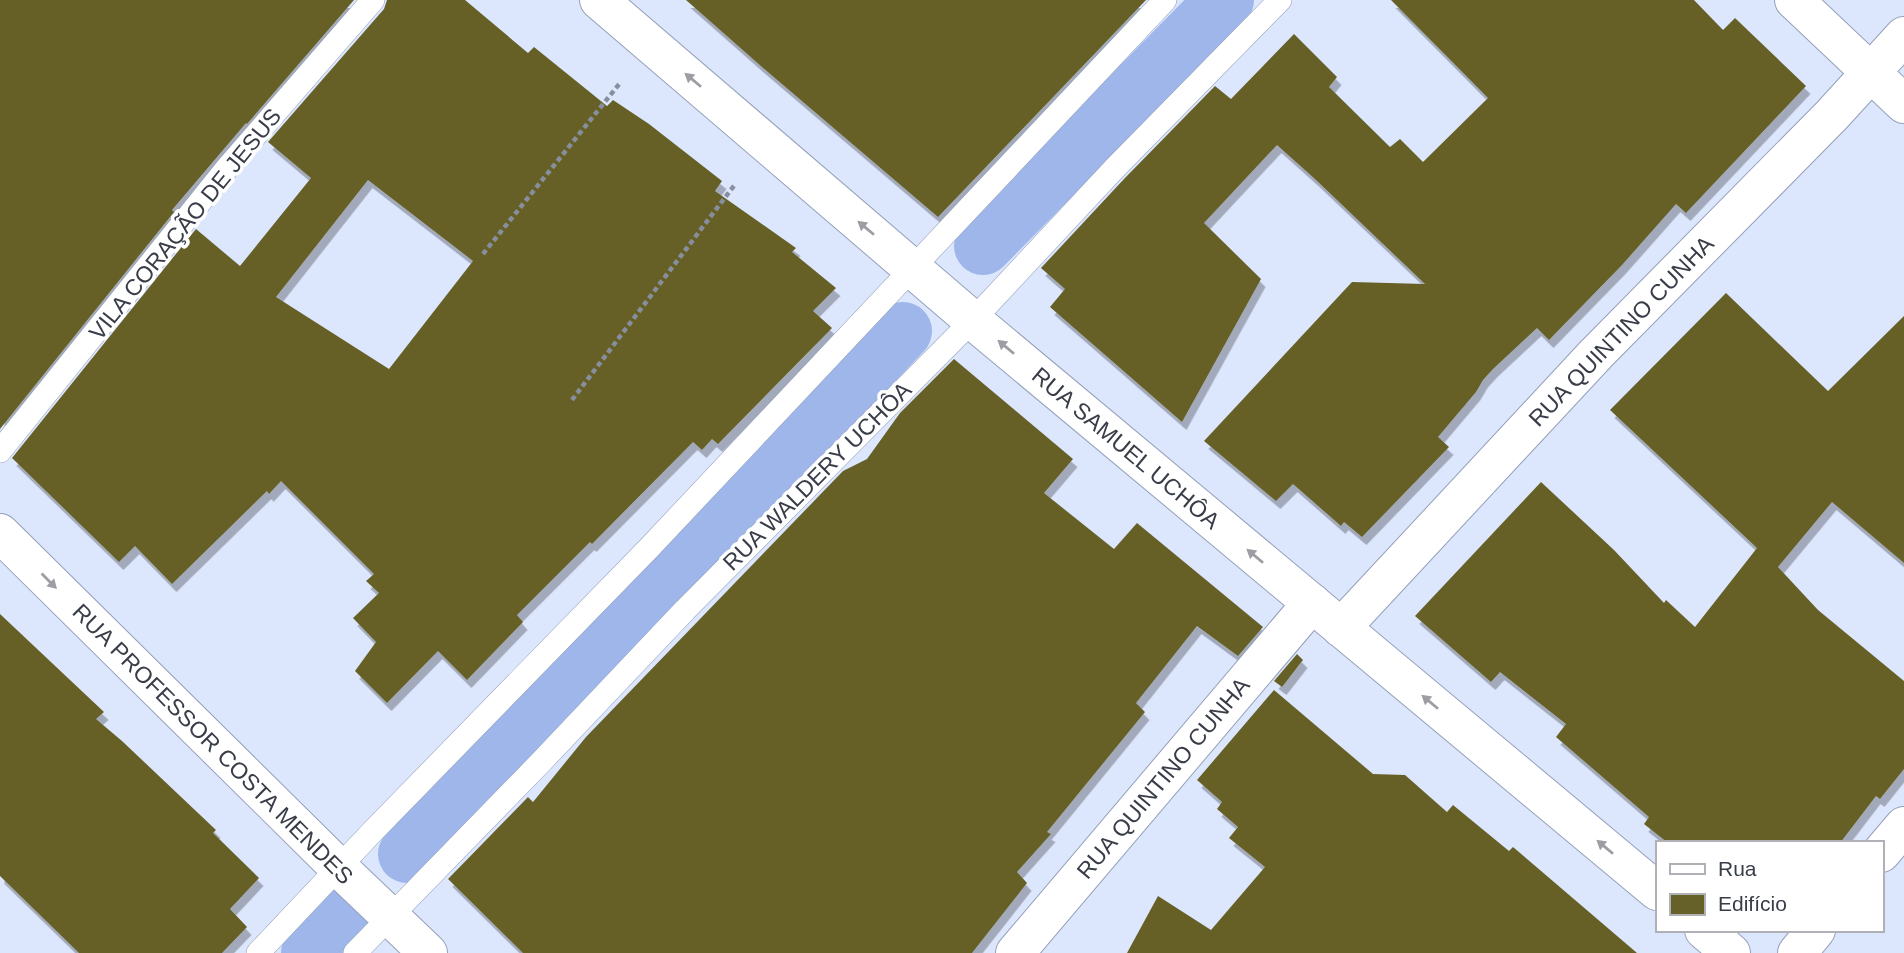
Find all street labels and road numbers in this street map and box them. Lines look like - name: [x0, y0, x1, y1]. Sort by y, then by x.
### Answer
- street label: VILA CORAÇÃO DE JESUS: [84, 103, 286, 345]
- street label: RUA QUINTINO CUNHA: [1523, 230, 1719, 431]
- street label: RUA SAMUEL UCHÔA: [1027, 361, 1226, 535]
- street label: RUA WALDERY UCHÔA: [717, 375, 917, 575]
- street label: RUA PROFESSOR COSTA MENDES: [68, 599, 358, 889]
- street label: RUA QUINTINO CUNHA: [1071, 672, 1255, 884]

